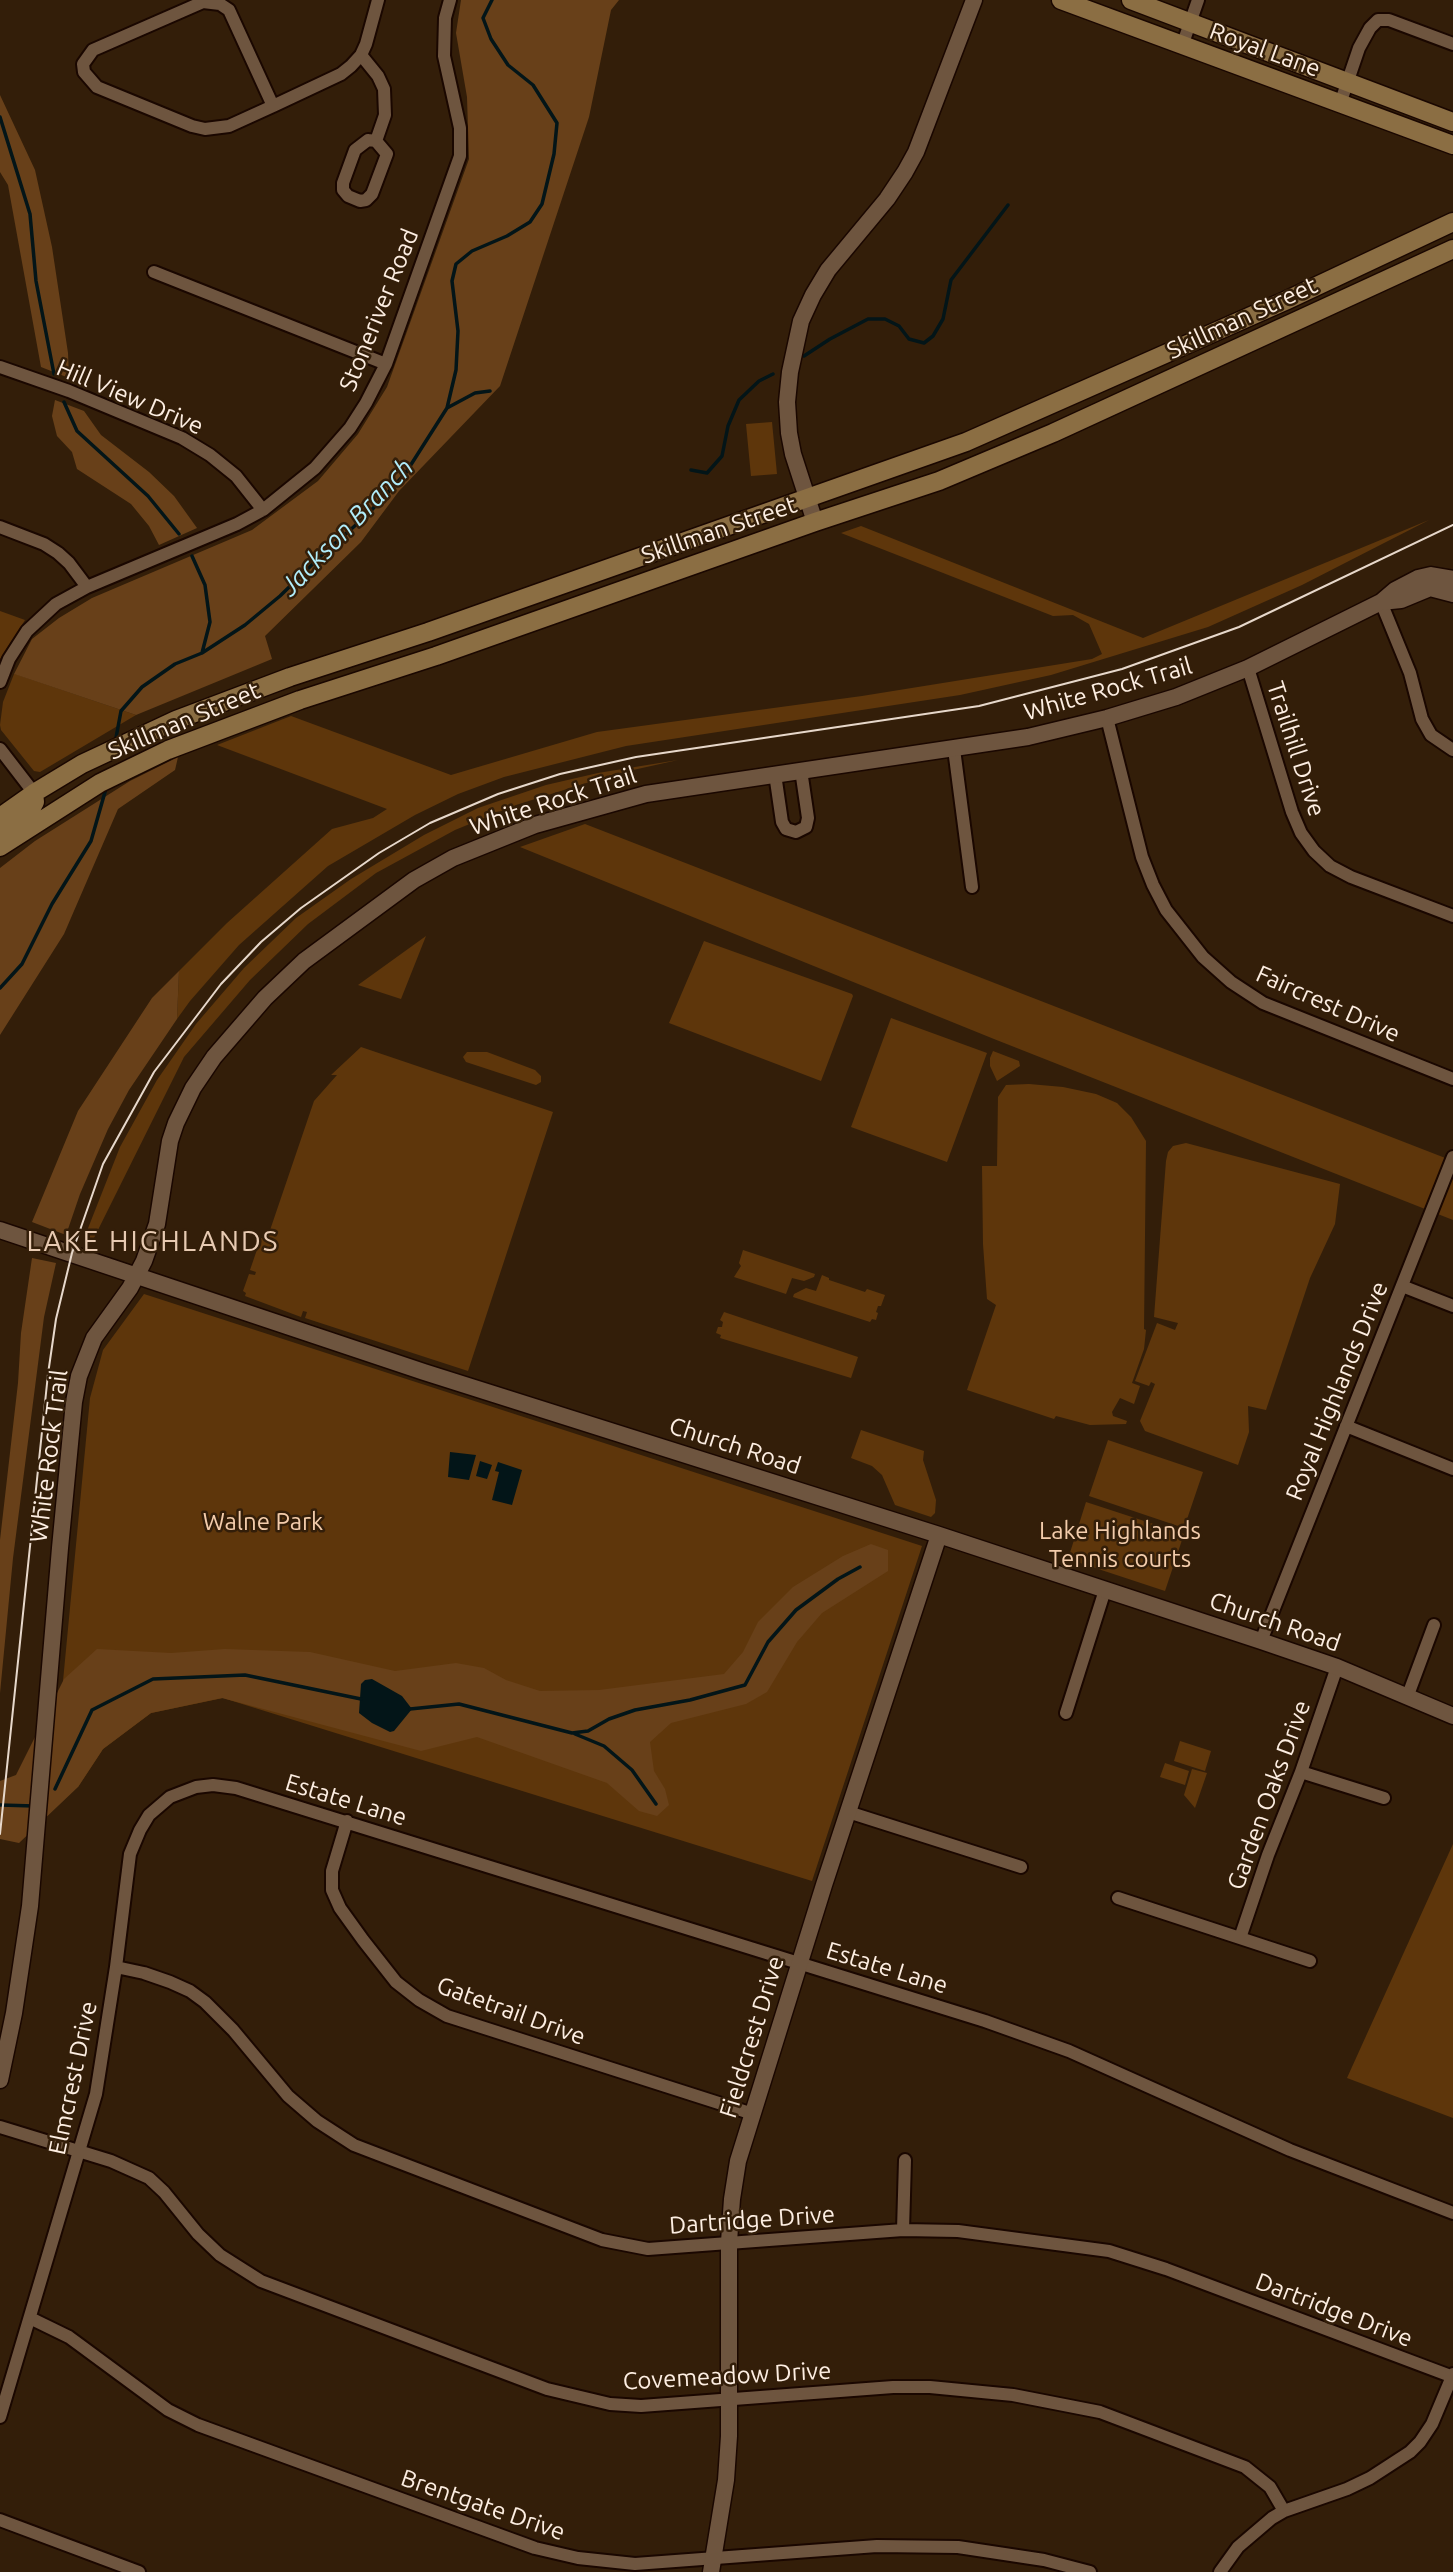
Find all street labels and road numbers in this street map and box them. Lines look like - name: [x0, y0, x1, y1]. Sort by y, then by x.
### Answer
- street label: Royal Lane: [1206, 17, 1324, 83]
- street label: Stoneriver Road: [333, 225, 425, 395]
- street label: Skillman Street: [1162, 271, 1322, 365]
- street label: Hill View Drive: [52, 353, 208, 441]
- street label: Skillman Street: [638, 490, 800, 570]
- street label: White Rock Trail: [1021, 651, 1195, 727]
- street label: Skillman Street: [104, 676, 264, 766]
- street label: Trailhill Drive: [1261, 678, 1331, 820]
- street label: White Rock Trail: [466, 760, 640, 842]
- street label: Faircrest Drive: [1252, 959, 1404, 1049]
- street label: Royal Highlands Drive: [1280, 1277, 1394, 1505]
- street label: White Rock Trail: [24, 1368, 74, 1544]
- street label: Church Road: [665, 1411, 805, 1481]
- street label: Church Road: [1206, 1586, 1344, 1658]
- street label: Garden Oaks Drive: [1221, 1696, 1317, 1894]
- street label: Estate Lane: [282, 1768, 410, 1832]
- street label: Estate Lane: [823, 1936, 951, 2000]
- street label: Fieldcrest Drive: [714, 1953, 790, 2121]
- street label: Gatetrail Drive: [433, 1971, 589, 2051]
- street label: Elmcrest Drive: [43, 1999, 103, 2157]
- street label: Dartridge Drive: [668, 2200, 836, 2240]
- street label: Dartridge Drive: [1251, 2267, 1417, 2353]
- street label: Covemeadow Drive: [622, 2356, 832, 2396]
- street label: Brentgate Drive: [397, 2463, 569, 2547]

